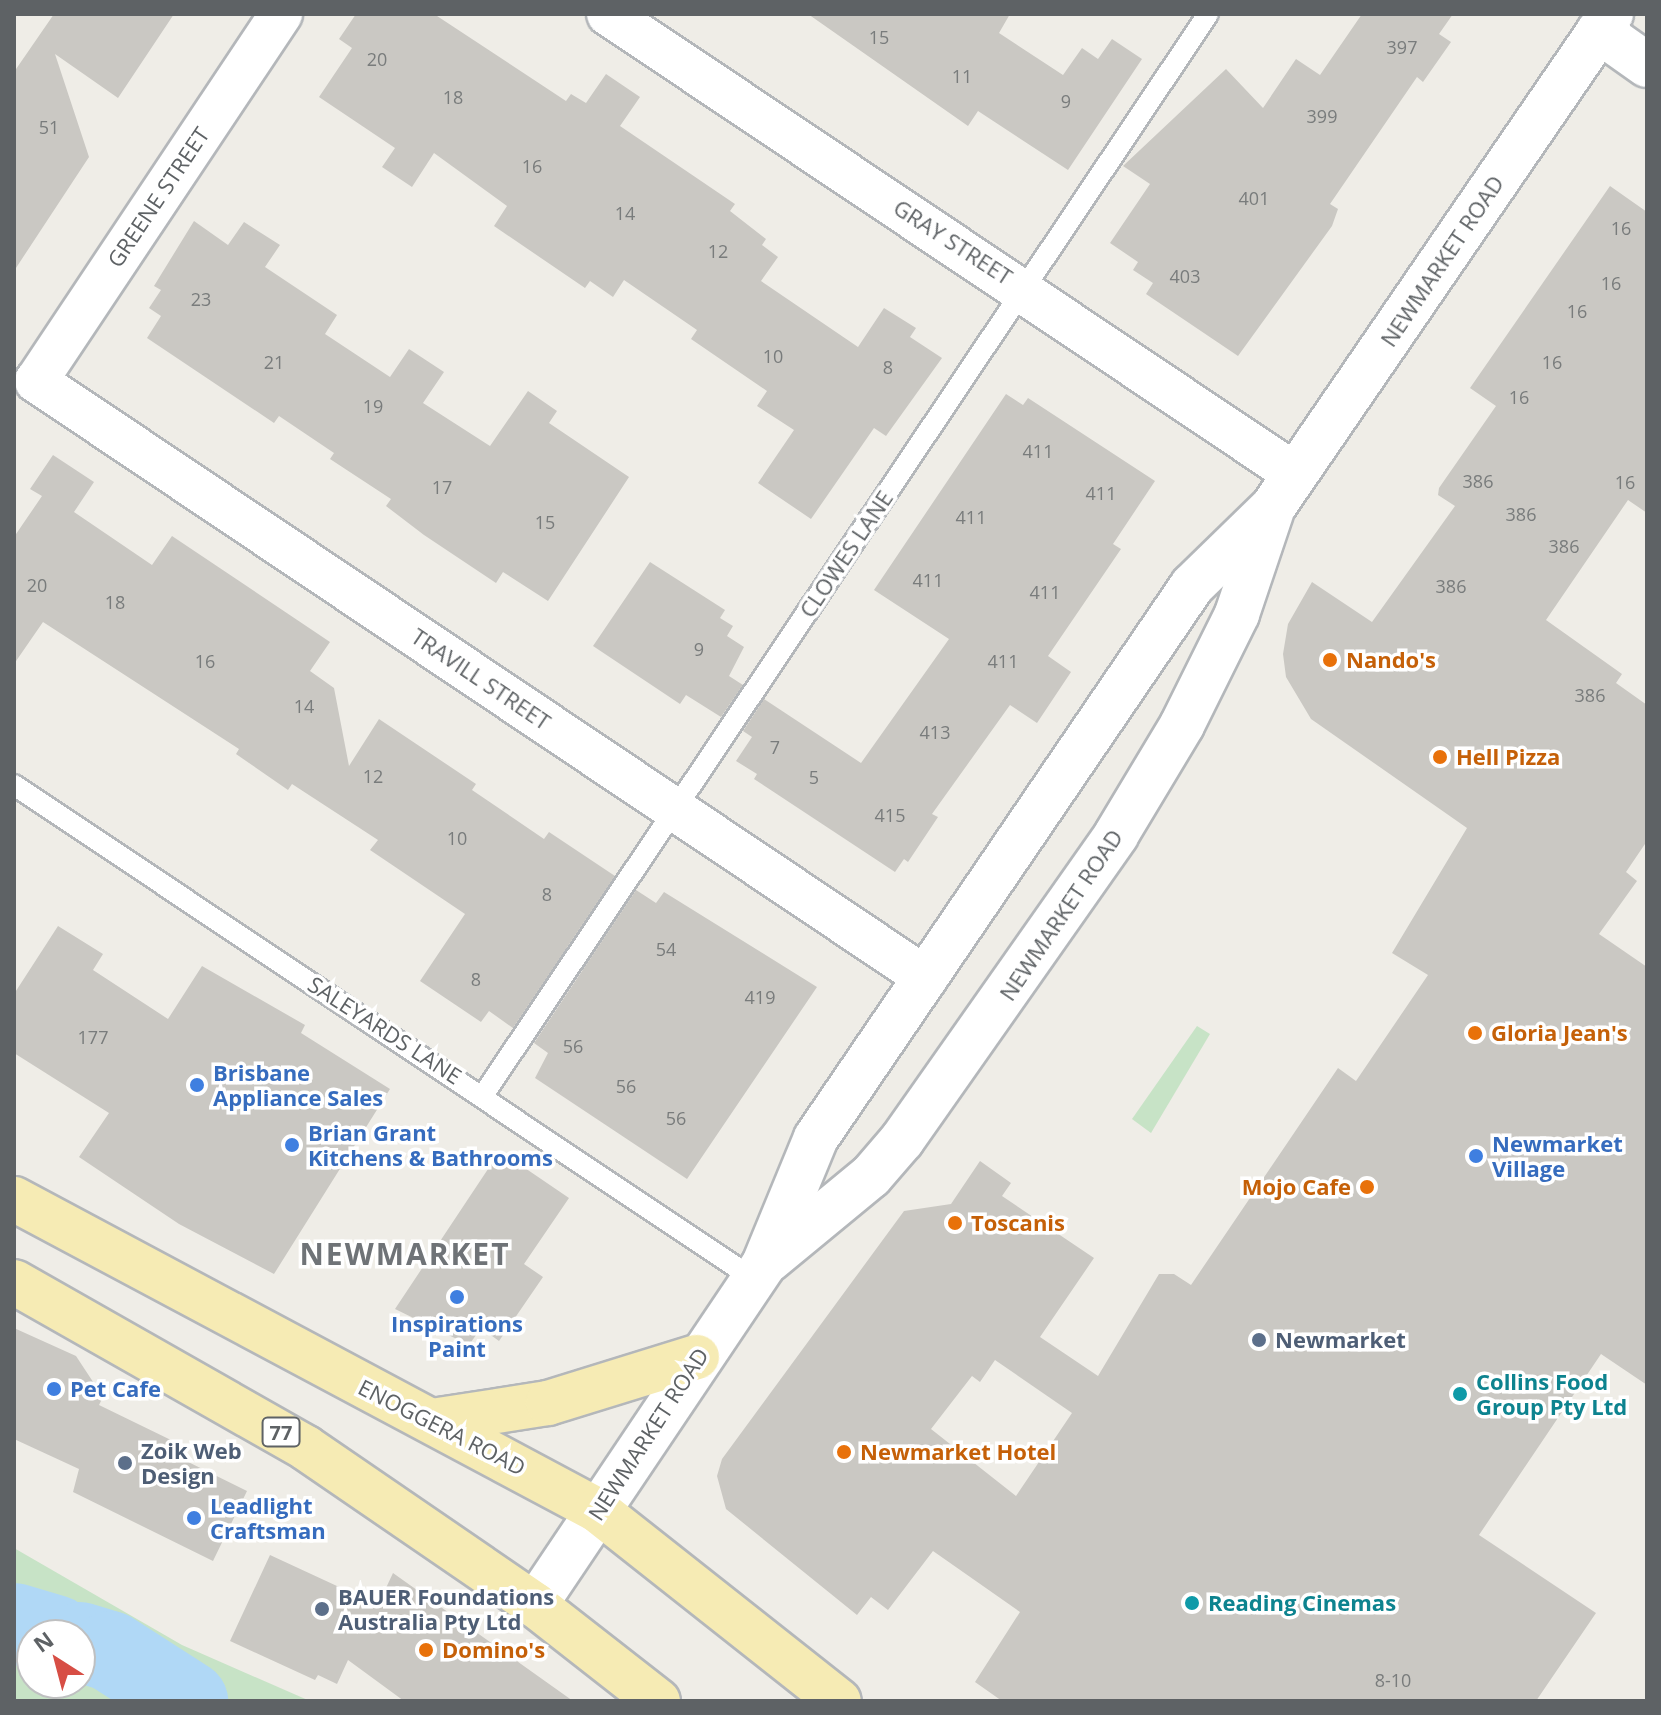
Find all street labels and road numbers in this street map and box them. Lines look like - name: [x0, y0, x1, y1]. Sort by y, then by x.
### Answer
- street label: GREENE STREET: [102, 122, 214, 272]
- street label: NEWMARKET ROAD: [1375, 171, 1509, 351]
- street label: GRAY STREET: [889, 194, 1017, 290]
- street label: CLOWES LANE: [794, 486, 898, 622]
- street label: TRAVILL STREET: [407, 623, 555, 735]
- street label: NEWMARKET ROAD: [994, 825, 1128, 1005]
- street label: SALEYARDS LANE: [303, 971, 467, 1089]
- street label: NEWMARKET ROAD: [582, 1343, 714, 1525]
- street label: ENOGGERA ROAD: [354, 1373, 530, 1481]
- road number: 77: [261, 1416, 301, 1448]

